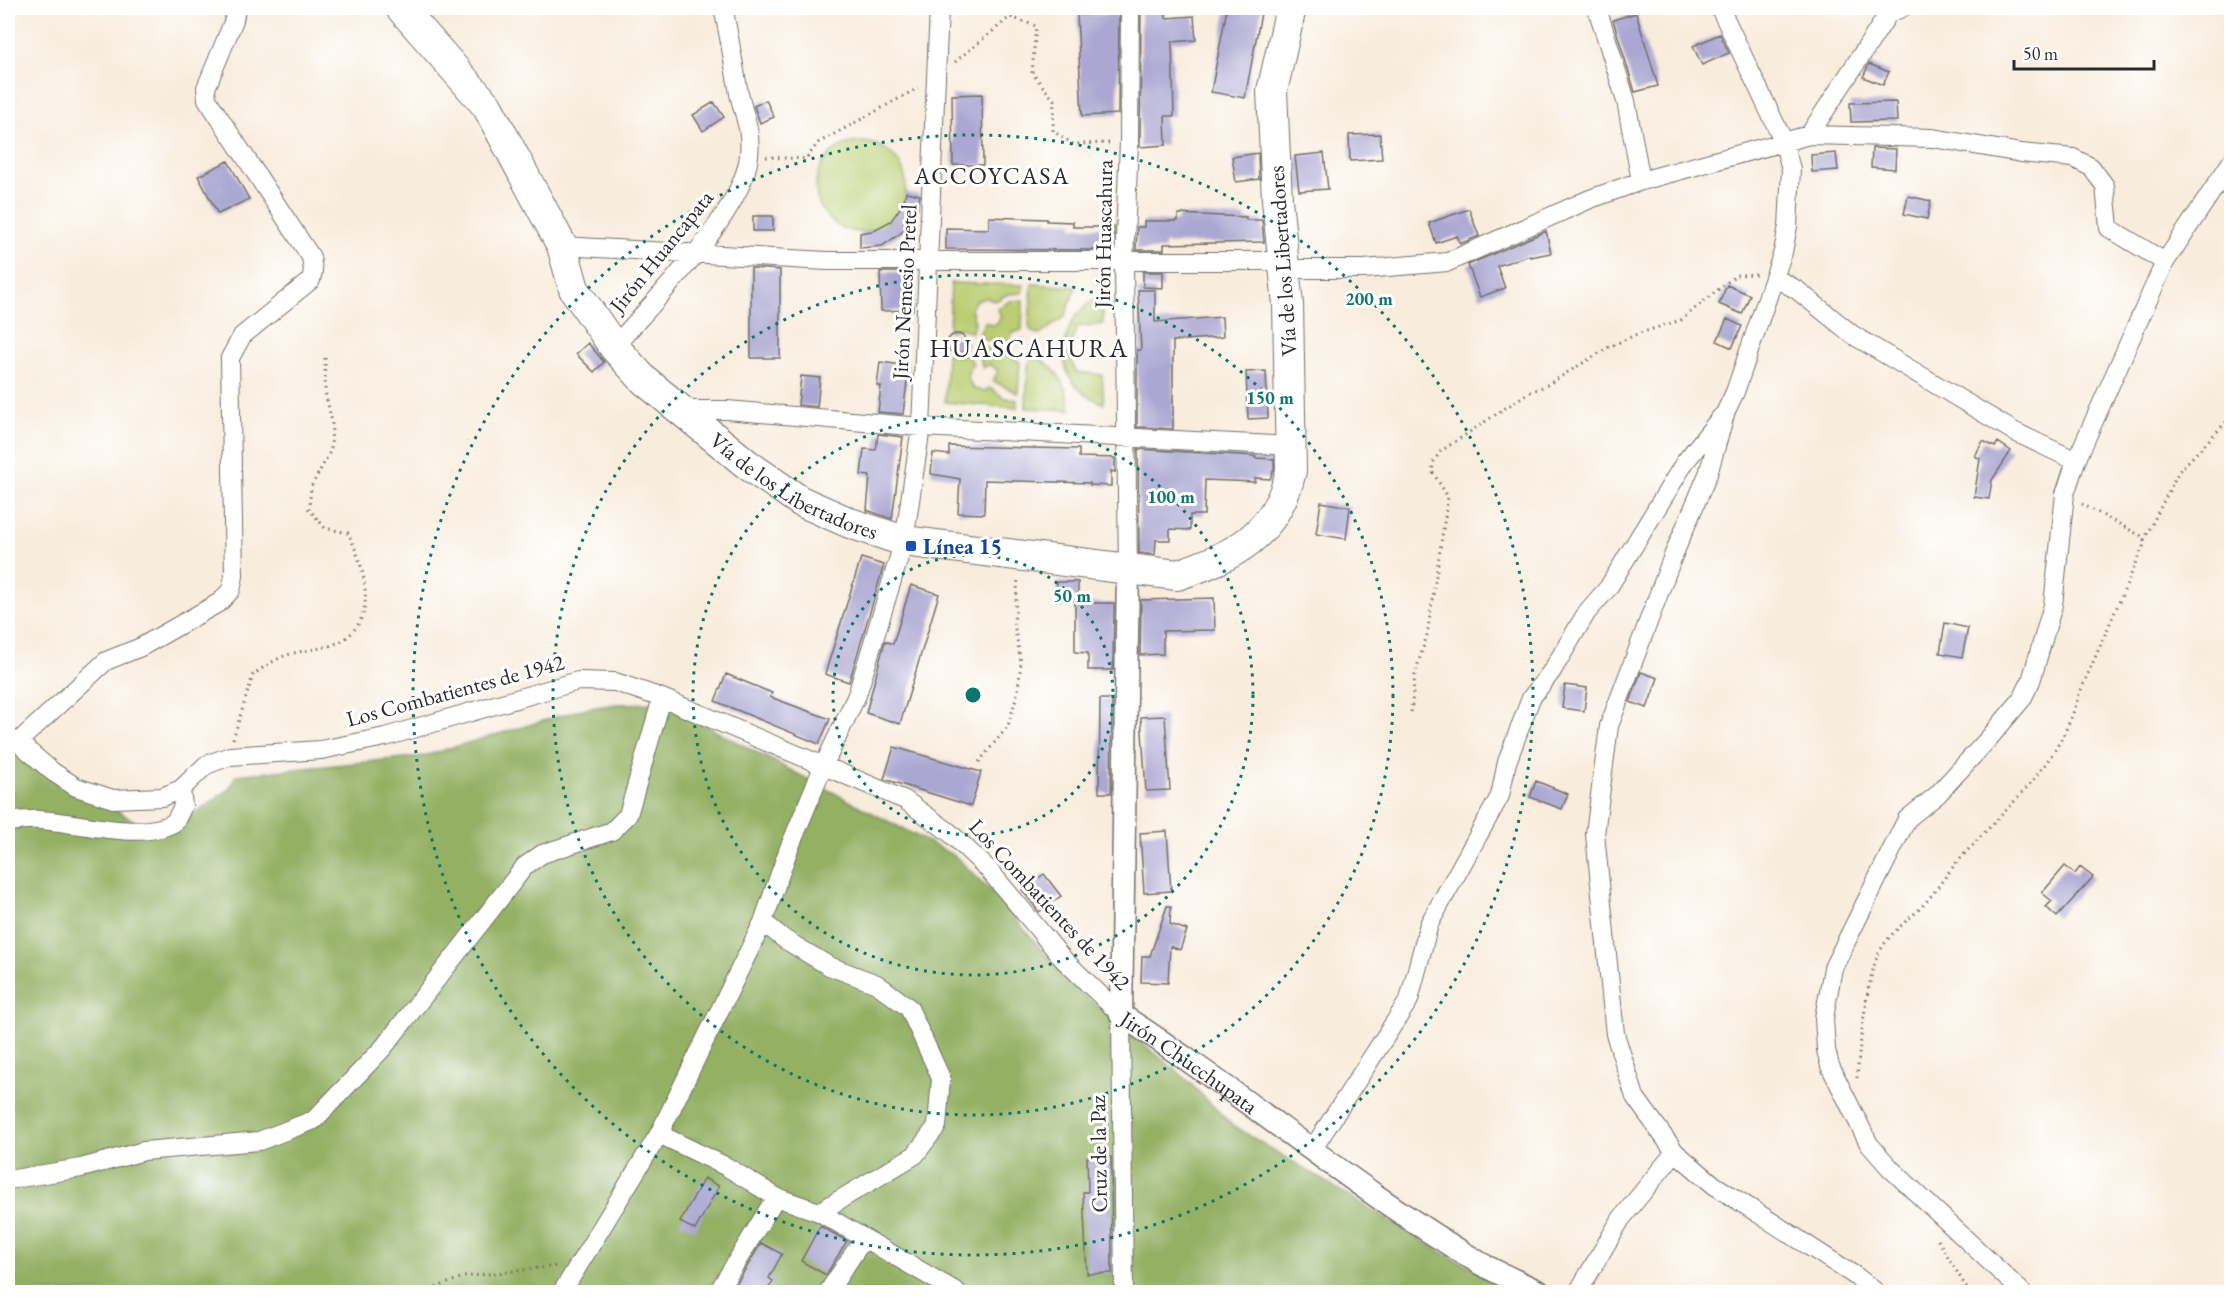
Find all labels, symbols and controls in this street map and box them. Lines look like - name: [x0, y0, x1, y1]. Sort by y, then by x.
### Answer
- scale bar: [2014, 33, 2154, 71]
- text: 50 m: [2023, 42, 2058, 65]
- street label: Jirón Huascahura: [1088, 159, 1119, 311]
- district label: ACCOYCASA: [913, 160, 1070, 191]
- street label: Vía de los Libertadores: [1261, 165, 1304, 357]
- street label: Jirón Huancapata: [602, 184, 720, 320]
- street label: Jirón Nemesio Pretel: [885, 204, 924, 382]
- text: 200 m: [1345, 287, 1393, 310]
- district label: HUASCAHURA: [929, 331, 1129, 365]
- text: 150 m: [1246, 386, 1294, 409]
- street label: Vía de los Libertadores: [704, 426, 881, 546]
- text: 100 m: [1147, 485, 1195, 508]
- place label: Línea 15: [923, 532, 1002, 561]
- marker: Línea 15: [904, 539, 918, 553]
- text: 50 m: [1053, 584, 1091, 607]
- street label: Los Combatientes de 1942: [343, 647, 568, 734]
- centre of rings: [963, 685, 983, 705]
- street label: Los Combatientes de 1942: [963, 812, 1137, 997]
- street label: Jirón Chucchupata: [1113, 1003, 1264, 1121]
- street label: Cruz de la Paz: [1083, 1094, 1114, 1213]

